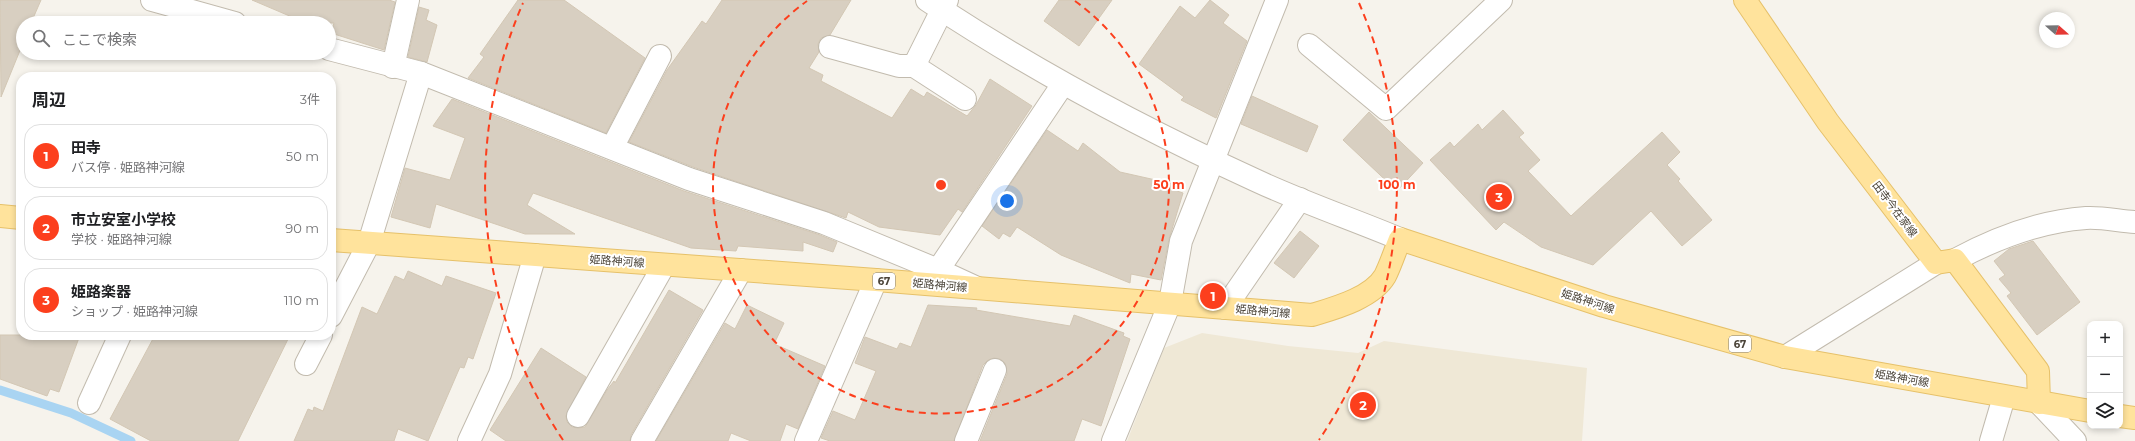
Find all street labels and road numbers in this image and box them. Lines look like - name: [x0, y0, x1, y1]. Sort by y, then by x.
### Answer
- street label: 田寺今在家線: [1870, 178, 1920, 240]
- street label: 姫路神河線: [589, 252, 645, 270]
- road number: 67: [873, 273, 895, 289]
- street label: 姫路神河線: [912, 276, 968, 294]
- street label: 姫路神河線: [1560, 286, 1616, 316]
- street label: 姫路神河線: [1235, 302, 1291, 320]
- road number: 67: [1729, 336, 1751, 352]
- street label: 姫路神河線: [1874, 366, 1930, 390]

